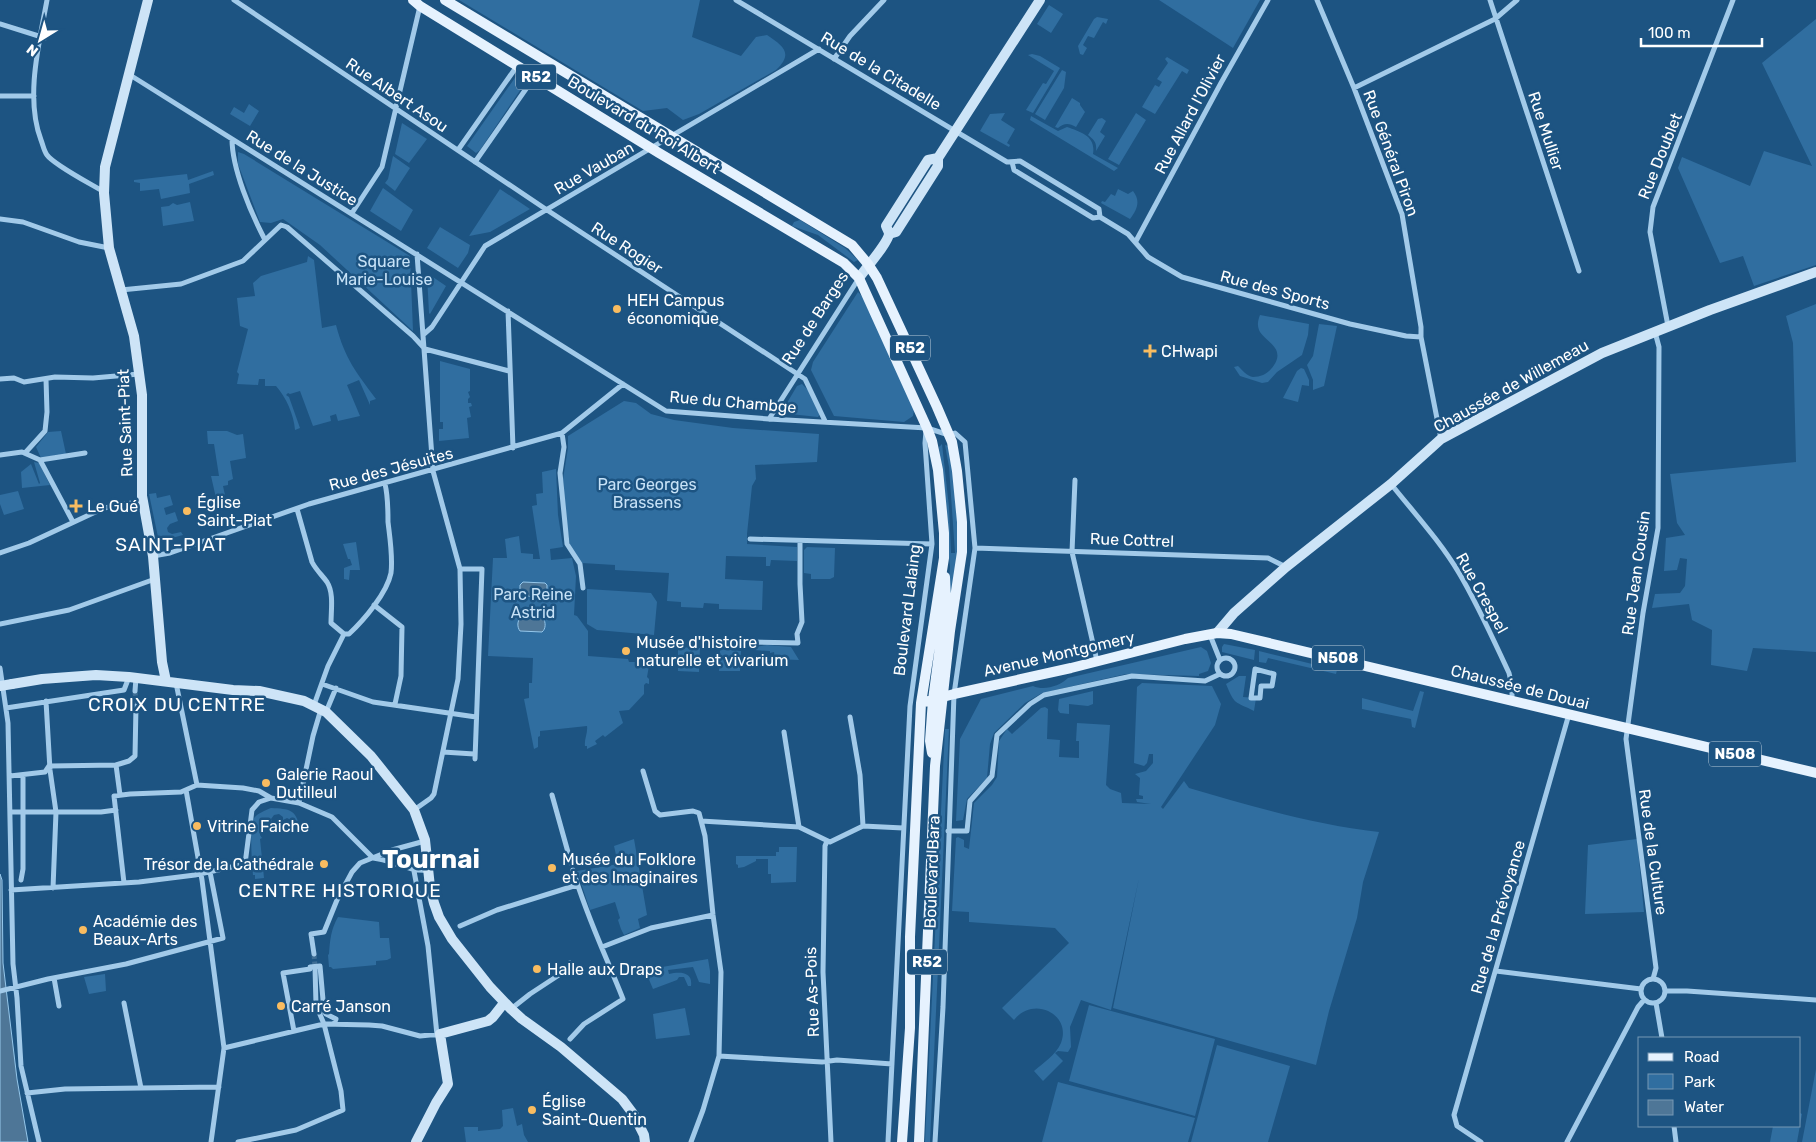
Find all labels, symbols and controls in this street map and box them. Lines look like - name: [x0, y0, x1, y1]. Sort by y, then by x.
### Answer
- north arrow: [15, 15, 65, 65]
- scale bar: [1641, 15, 1762, 47]
- text: 100 m: [1648, 24, 1690, 42]
- street label: Rue de la Citadelle: [817, 28, 945, 114]
- text: N: [23, 40, 42, 60]
- street label: Rue Allard l'Olivier: [1150, 51, 1230, 177]
- street label: Rue Albert Asou: [342, 54, 452, 136]
- road number: R52: [516, 64, 556, 90]
- street label: Boulevard du Roi Albert: [564, 72, 724, 178]
- street label: Rue Général Piron: [1359, 87, 1423, 219]
- street label: Rue Mullier: [1524, 89, 1568, 173]
- street label: Rue Doublet: [1634, 110, 1686, 202]
- street label: Rue de la Justice: [243, 126, 361, 210]
- street label: Rue Vauban: [551, 138, 637, 198]
- street label: Rue Rogier: [588, 218, 666, 278]
- park label: Square Marie-Louise: [336, 252, 432, 289]
- street label: Rue des Sports: [1218, 266, 1332, 314]
- street label: Rue de Barges: [778, 268, 852, 368]
- place label: HEH Campus économique: [627, 291, 725, 328]
- marker: HEH Campus économique: [611, 303, 623, 315]
- street label: Chaussée de Willemeau: [1430, 335, 1592, 437]
- road number: R52: [890, 336, 930, 360]
- place label: CHwapi: [1161, 342, 1218, 361]
- marker: CHwapi: [1143, 344, 1157, 358]
- street label: Rue Saint-Piat: [114, 369, 136, 477]
- street label: Rue du Chambge: [669, 387, 797, 417]
- street label: Rue des Jésuites: [327, 443, 455, 495]
- park label: Parc Georges Brassens: [597, 475, 697, 512]
- place label: Église Saint-Piat: [197, 493, 272, 530]
- place label: Le Gué: [87, 497, 138, 516]
- marker: Le Gué: [69, 499, 83, 513]
- marker: Église Saint-Piat: [181, 505, 193, 517]
- street label: Rue Jean Cousin: [1618, 509, 1654, 637]
- street label: Rue Cottrel: [1090, 529, 1174, 551]
- district label: SAINT-PIAT: [115, 533, 227, 556]
- street label: Boulevard Lalaing: [889, 543, 925, 677]
- street label: Rue Crespel: [1452, 549, 1512, 637]
- park label: Parc Reine Astrid: [493, 585, 573, 622]
- street label: Avenue Montgomery: [982, 627, 1137, 681]
- place label: Musée d'histoire naturelle et vivarium: [636, 633, 788, 670]
- marker: Musée d'histoire naturelle et vivarium: [620, 645, 632, 657]
- road number: N508: [1312, 646, 1364, 670]
- street label: Chaussée de Douai: [1449, 661, 1591, 713]
- district label: CROIX DU CENTRE: [88, 693, 266, 716]
- road number: N508: [1709, 742, 1761, 766]
- place label: Galerie Raoul Dutilleul: [276, 765, 373, 802]
- marker: Galerie Raoul Dutilleul: [260, 777, 272, 789]
- street label: Rue de la Culture: [1635, 788, 1671, 916]
- street label: Boulevard Bara: [921, 815, 943, 929]
- place label: Vitrine Faiche: [207, 817, 309, 836]
- marker: Vitrine Faiche: [191, 820, 203, 832]
- street label: Rue de la Prévoyance: [1467, 838, 1529, 996]
- district label: Tournai: [382, 844, 480, 875]
- place label: Musée du Folklore et des Imaginaires: [562, 850, 698, 887]
- place label: Trésor de la Cathédrale: [144, 855, 314, 874]
- marker: Trésor de la Cathédrale: [318, 858, 330, 870]
- marker: Musée du Folklore et des Imaginaires: [546, 862, 558, 874]
- district label: CENTRE HISTORIQUE: [238, 879, 442, 902]
- place label: Académie des Beaux-Arts: [93, 912, 197, 949]
- marker: Académie des Beaux-Arts: [77, 924, 89, 936]
- street label: Rue As-Pois: [801, 947, 823, 1037]
- road number: R52: [907, 950, 947, 974]
- place label: Halle aux Draps: [547, 960, 662, 979]
- marker: Halle aux Draps: [531, 963, 543, 975]
- place label: Carré Janson: [291, 997, 391, 1016]
- marker: Carré Janson: [275, 1000, 287, 1012]
- legend: [1638, 1037, 1801, 1127]
- text: Road: [1684, 1048, 1720, 1066]
- text: Park: [1684, 1073, 1715, 1091]
- place label: Église Saint-Quentin: [542, 1092, 647, 1129]
- text: Water: [1684, 1098, 1724, 1116]
- marker: Église Saint-Quentin: [526, 1104, 538, 1116]

